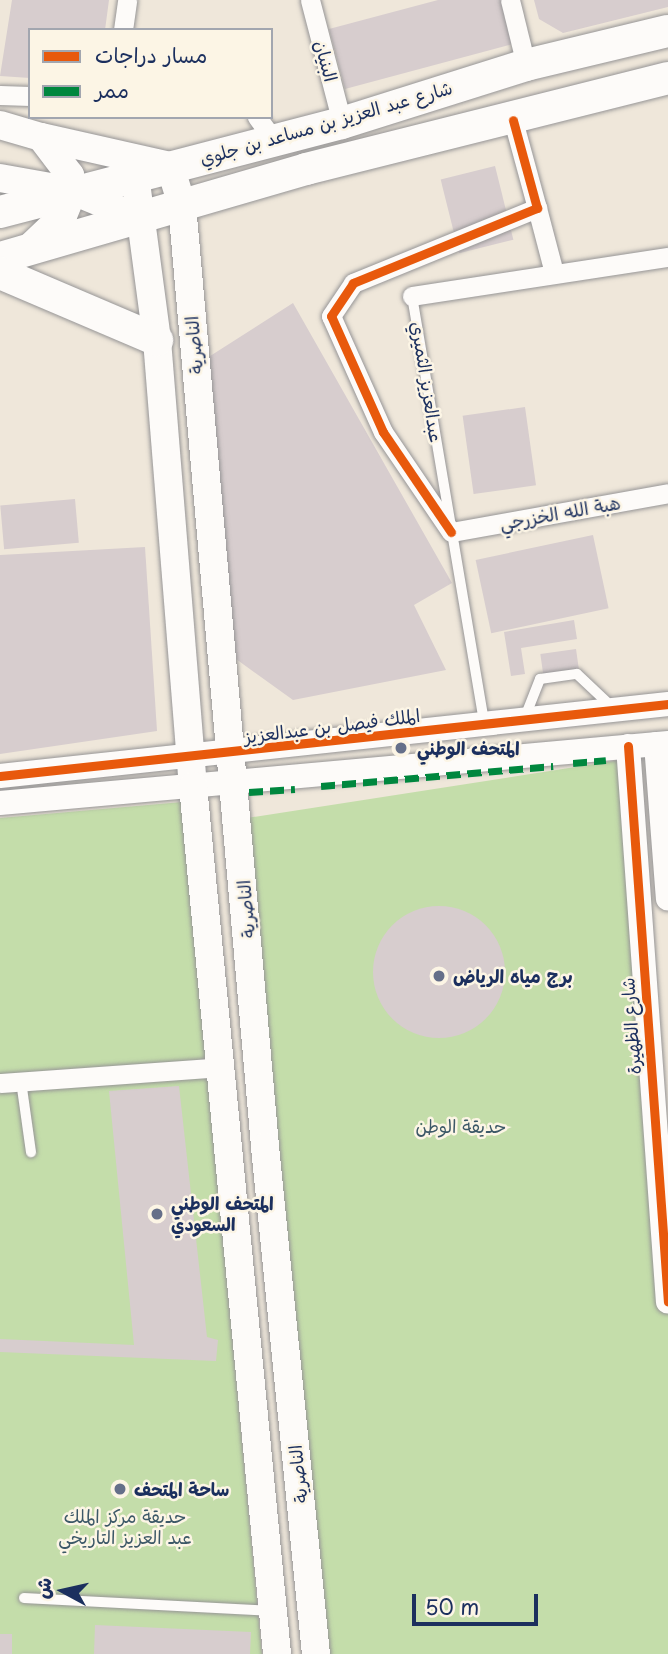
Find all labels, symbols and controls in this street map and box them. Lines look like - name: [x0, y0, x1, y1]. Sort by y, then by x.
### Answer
- legend: [28, 28, 273, 119]
- text: مسار دراجات: [95, 38, 207, 70]
- street label: البنيان: [310, 38, 342, 84]
- text: ممر: [95, 73, 129, 105]
- street label: شارع عبد العزيز بن مساعد بن جلوي: [197, 77, 455, 169]
- street label: الناصرية: [181, 315, 207, 375]
- street label: عبدالعزيز الثميري: [407, 320, 447, 444]
- street label: هبة الله الخزرجي: [498, 492, 622, 534]
- street label: الملك فيصل بن عبدالعزيز: [243, 704, 421, 748]
- place label: المتحف الوطني: [417, 737, 520, 759]
- marker: المتحف الوطني: [391, 738, 411, 758]
- street label: الناصرية: [233, 879, 259, 939]
- place label: برج مياه الرياض: [453, 965, 573, 987]
- marker: برج مياه الرياض: [431, 968, 447, 984]
- street label: شارع الظهيرة: [617, 977, 645, 1075]
- park label: حديقة الوطن: [416, 1115, 506, 1137]
- place label: المتحف الوطني السعودي: [171, 1193, 274, 1236]
- marker: المتحف الوطني السعودي: [149, 1206, 165, 1222]
- street label: الناصرية: [284, 1444, 312, 1504]
- place label: ساحة المتحف: [134, 1478, 229, 1500]
- marker: ساحة المتحف: [112, 1481, 128, 1497]
- park label: حديقة مركز الملك عبد العزيز التاريخي: [58, 1506, 192, 1548]
- north arrow: [28, 1556, 98, 1626]
- text: ش: [27, 1576, 58, 1600]
- scale bar: [416, 1580, 542, 1624]
- text: 50 m: [425, 1590, 479, 1622]

